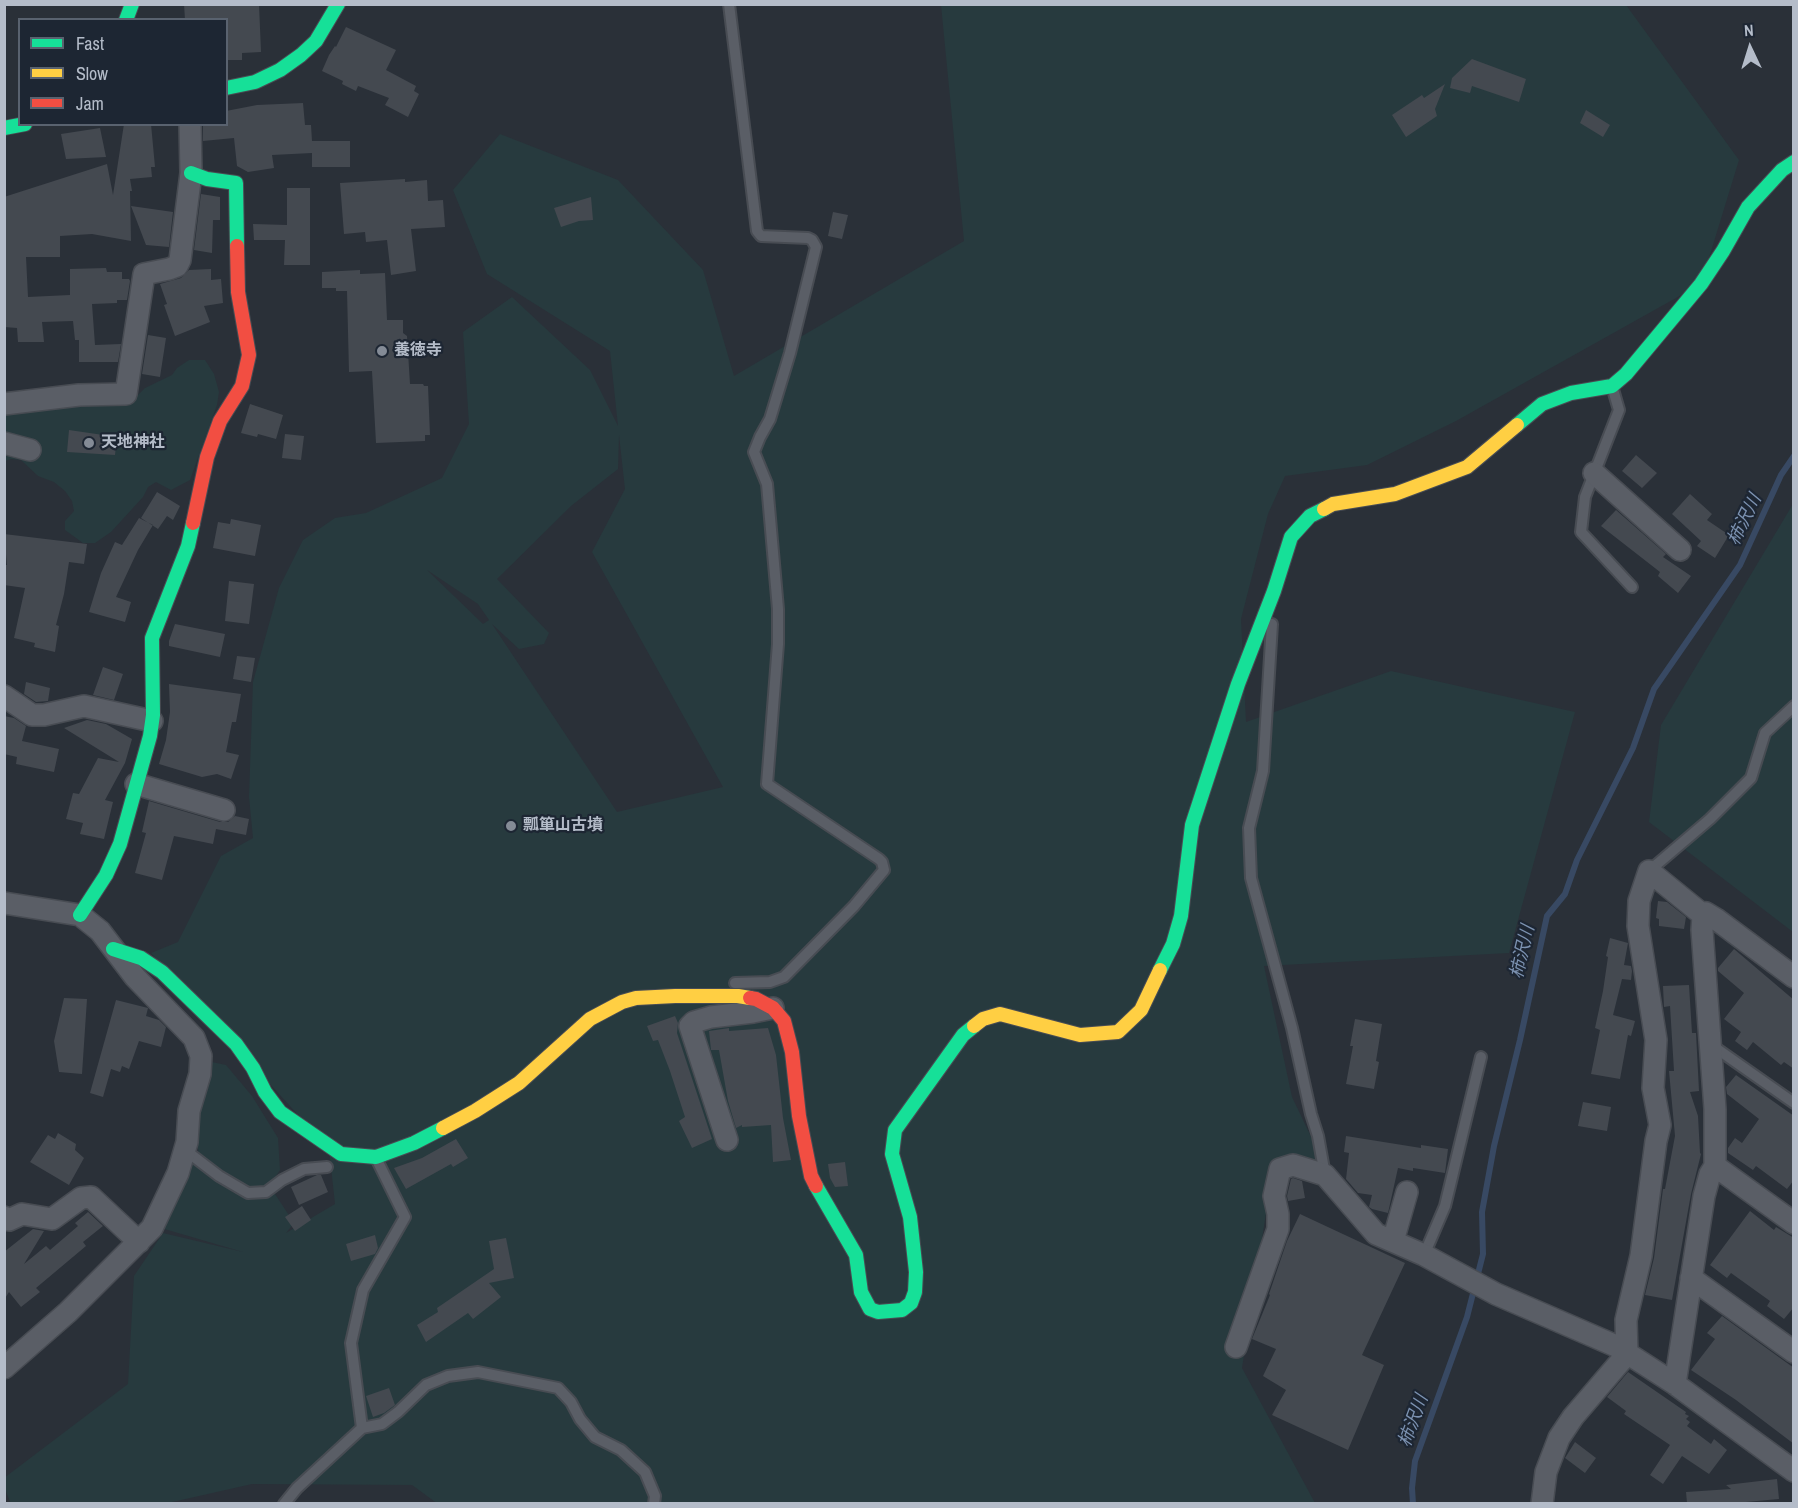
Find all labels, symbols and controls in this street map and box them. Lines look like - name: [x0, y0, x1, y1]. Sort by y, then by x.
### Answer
- legend: [18, 18, 228, 126]
- north arrow: [1720, 18, 1780, 78]
- text: N: [1743, 19, 1754, 41]
- text: Fast: [76, 31, 104, 56]
- text: Slow: [76, 61, 108, 86]
- text: Jam: [76, 91, 104, 116]
- place label: 養徳寺: [394, 341, 442, 361]
- marker: 養徳寺: [375, 344, 389, 358]
- place label: 天地神社: [101, 433, 165, 453]
- marker: 天地神社: [82, 436, 96, 450]
- water label: 柿沢川: [1723, 491, 1767, 549]
- place label: 瓢箪山古墳: [523, 816, 603, 836]
- marker: 瓢箪山古墳: [504, 819, 518, 833]
- water label: 柿沢川: [1506, 923, 1540, 981]
- water label: 柿沢川: [1395, 1392, 1433, 1450]

